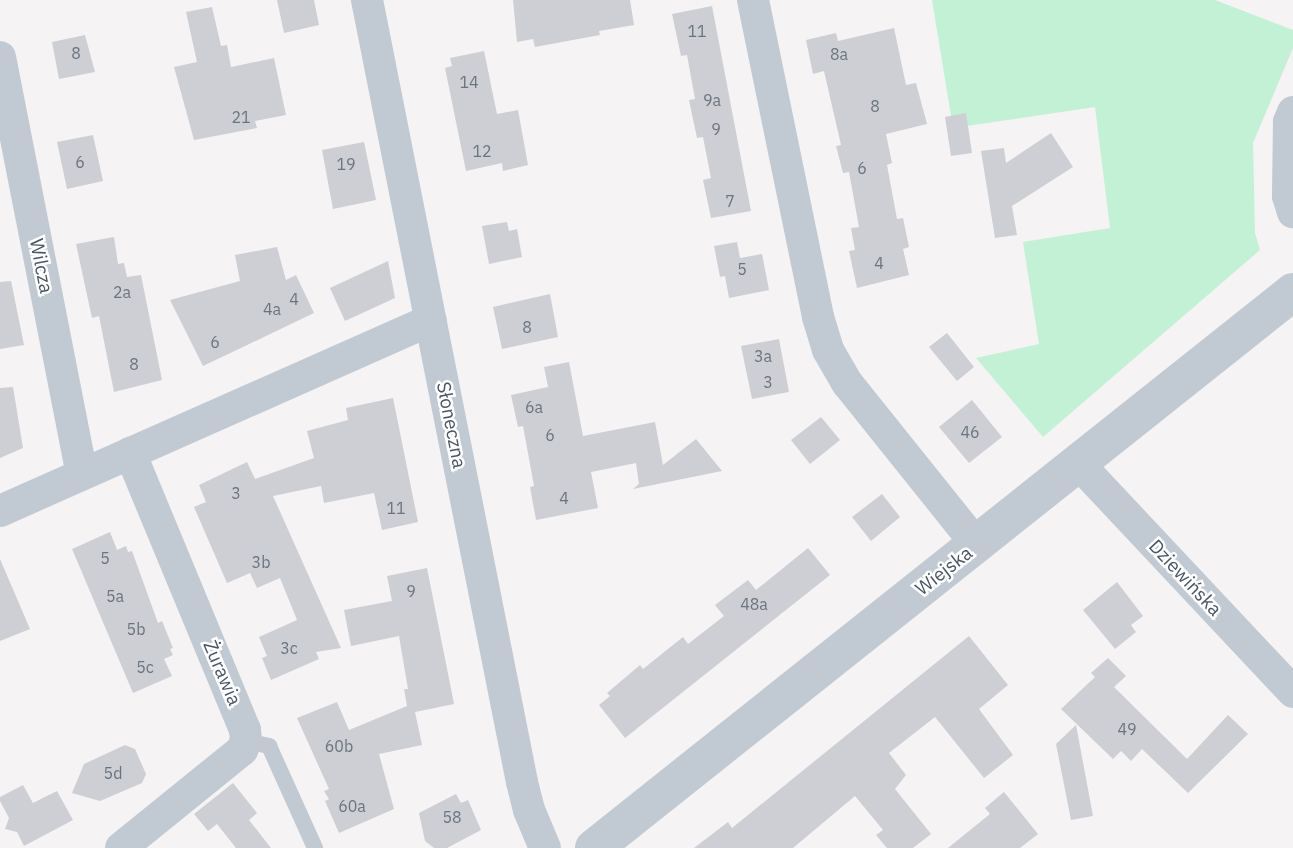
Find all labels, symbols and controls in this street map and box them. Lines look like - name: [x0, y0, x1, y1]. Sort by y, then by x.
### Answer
- house number: 11: [687, 21, 707, 41]
- house number: 8: [71, 43, 81, 63]
- house number: 8a: [830, 44, 848, 64]
- house number: 14: [459, 72, 479, 92]
- house number: 9a: [703, 90, 721, 110]
- house number: 8: [870, 96, 880, 116]
- house number: 21: [231, 107, 251, 127]
- house number: 9: [711, 119, 721, 139]
- house number: 12: [472, 141, 492, 161]
- house number: 6: [75, 152, 85, 172]
- house number: 19: [336, 154, 356, 174]
- house number: 6: [857, 158, 867, 178]
- house number: 7: [725, 191, 735, 211]
- street label: Wilcza: [25, 237, 57, 295]
- house number: 4: [874, 253, 884, 273]
- house number: 5: [737, 259, 747, 279]
- house number: 2a: [113, 282, 131, 302]
- house number: 4: [289, 289, 299, 309]
- house number: 4a: [263, 299, 281, 319]
- house number: 8: [522, 317, 532, 337]
- house number: 6: [210, 332, 220, 352]
- house number: 3a: [754, 346, 772, 366]
- house number: 8: [129, 354, 139, 374]
- house number: 3: [763, 372, 773, 392]
- street label: Słoneczna: [431, 380, 471, 470]
- house number: 6a: [525, 397, 543, 417]
- house number: 46: [960, 422, 980, 442]
- house number: 6: [545, 425, 555, 445]
- house number: 3: [231, 483, 241, 503]
- house number: 4: [559, 488, 569, 508]
- house number: 11: [386, 498, 406, 518]
- street label: Dziewińska: [1144, 535, 1226, 621]
- street label: Wiejska: [911, 542, 977, 600]
- house number: 5: [100, 548, 110, 568]
- house number: 3b: [252, 552, 270, 572]
- house number: 9: [406, 581, 416, 601]
- house number: 5a: [106, 586, 124, 606]
- house number: 48a: [740, 594, 768, 614]
- house number: 5b: [127, 619, 145, 639]
- street label: Żurawia: [198, 637, 246, 709]
- house number: 3c: [280, 638, 298, 658]
- house number: 5c: [136, 657, 154, 677]
- house number: 49: [1117, 719, 1137, 739]
- house number: 60b: [325, 736, 353, 756]
- house number: 5d: [104, 763, 122, 783]
- house number: 60a: [338, 796, 366, 816]
- house number: 58: [442, 807, 462, 827]

